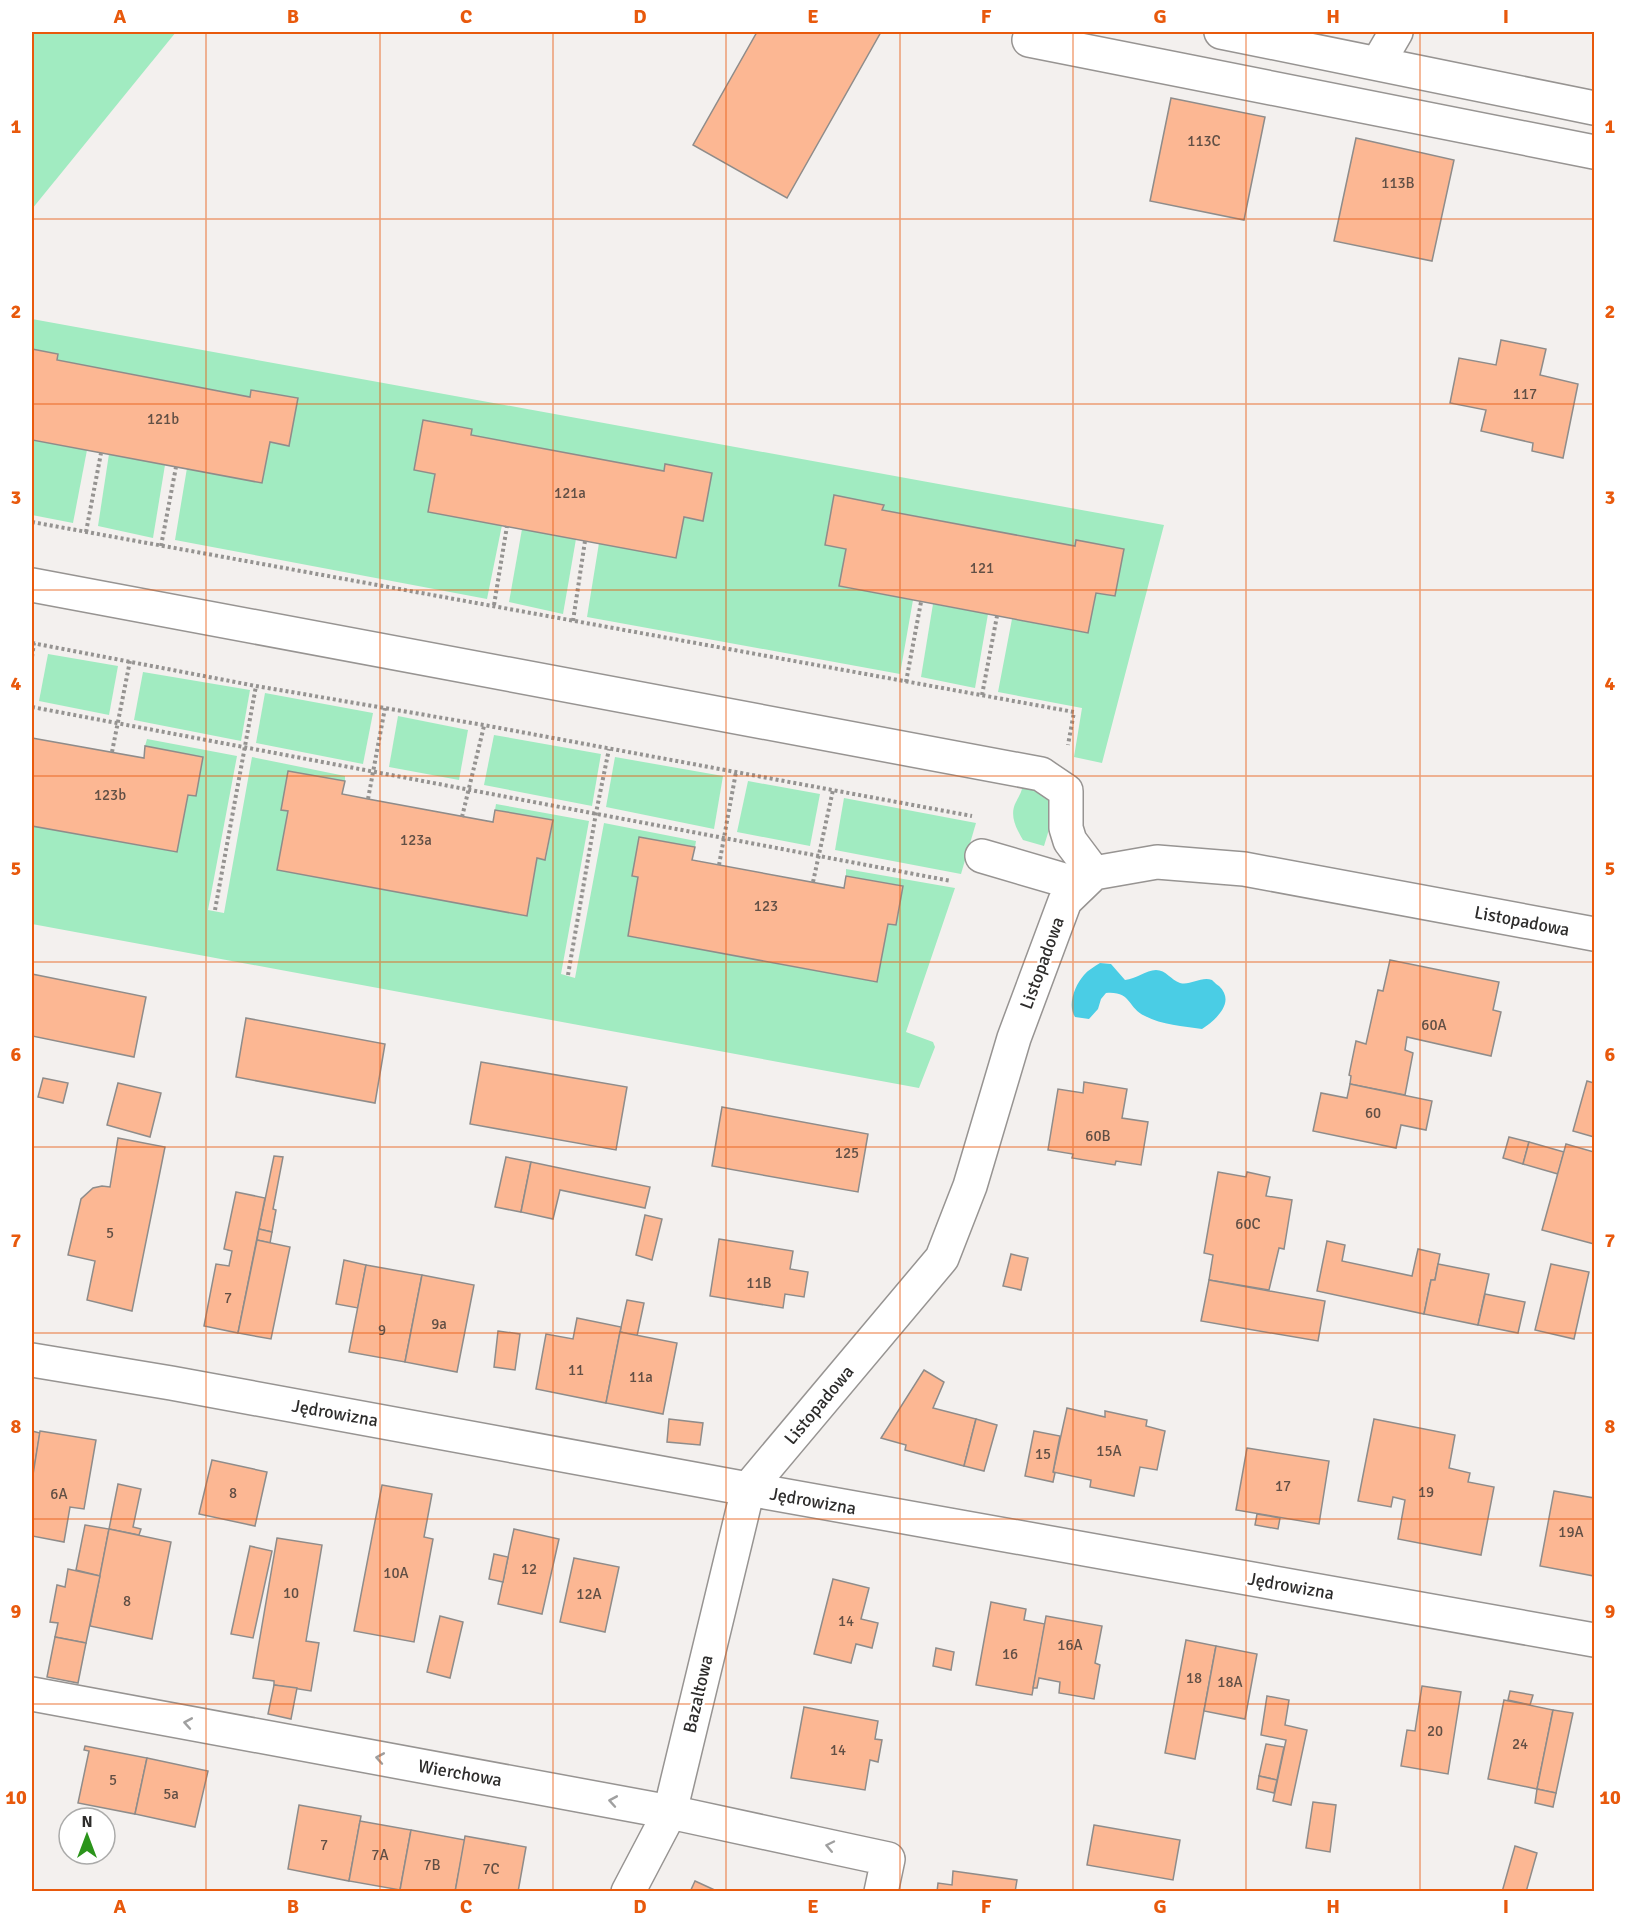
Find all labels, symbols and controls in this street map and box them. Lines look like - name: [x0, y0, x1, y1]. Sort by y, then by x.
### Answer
- text: A: [114, 4, 127, 29]
- text: B: [287, 4, 299, 29]
- text: C: [460, 4, 472, 29]
- text: D: [633, 4, 647, 29]
- text: E: [807, 4, 819, 29]
- text: F: [981, 4, 992, 29]
- text: G: [1153, 4, 1167, 29]
- text: H: [1326, 4, 1340, 29]
- text: I: [1503, 4, 1509, 29]
- text: 1: [11, 114, 22, 139]
- text: 1: [1605, 114, 1616, 139]
- house number: 113C: [1187, 132, 1221, 150]
- house number: 113B: [1381, 174, 1415, 192]
- text: 2: [11, 299, 21, 324]
- text: 2: [1605, 299, 1615, 324]
- house number: 117: [1513, 385, 1537, 403]
- house number: 121b: [147, 410, 179, 428]
- house number: 121a: [554, 484, 586, 502]
- text: 3: [11, 485, 21, 510]
- text: 3: [1605, 485, 1615, 510]
- house number: 121: [970, 559, 994, 577]
- text: 4: [11, 671, 22, 696]
- text: 4: [1605, 671, 1616, 696]
- house number: 123b: [94, 786, 126, 804]
- house number: 123a: [400, 831, 432, 849]
- text: 5: [11, 856, 21, 881]
- text: 5: [1605, 856, 1615, 881]
- house number: 123: [754, 897, 778, 915]
- street label: Listopadowa: [1472, 901, 1572, 941]
- street label: Listopadowa: [1015, 914, 1069, 1012]
- house number: 60A: [1421, 1016, 1447, 1034]
- text: 6: [11, 1042, 22, 1067]
- text: 6: [1605, 1042, 1616, 1067]
- house number: 60: [1365, 1104, 1381, 1122]
- house number: 60B: [1085, 1127, 1111, 1145]
- house number: 125: [835, 1144, 859, 1162]
- house number: 60C: [1235, 1215, 1261, 1233]
- house number: 5: [106, 1224, 114, 1242]
- text: 7: [11, 1228, 22, 1253]
- text: 7: [1605, 1228, 1616, 1253]
- house number: 11B: [746, 1274, 772, 1292]
- house number: 7: [224, 1289, 232, 1307]
- house number: 9a: [431, 1315, 447, 1333]
- house number: 9: [378, 1321, 386, 1339]
- house number: 11: [568, 1361, 584, 1379]
- street label: Listopadowa: [780, 1361, 858, 1449]
- house number: 11a: [629, 1368, 653, 1386]
- street label: Jędrowizna: [290, 1395, 380, 1431]
- text: 8: [11, 1414, 22, 1439]
- text: 8: [1605, 1414, 1616, 1439]
- house number: 15A: [1096, 1442, 1122, 1460]
- house number: 15: [1035, 1445, 1051, 1463]
- house number: 17: [1275, 1477, 1291, 1495]
- street label: Jędrowizna: [768, 1483, 858, 1519]
- house number: 19: [1418, 1483, 1434, 1501]
- house number: 8: [229, 1484, 237, 1502]
- house number: 6A: [50, 1485, 68, 1503]
- house number: 19A: [1558, 1523, 1584, 1541]
- house number: 12: [521, 1560, 537, 1578]
- house number: 10A: [383, 1564, 409, 1582]
- street label: Jędrowizna: [1246, 1568, 1336, 1604]
- house number: 10: [283, 1584, 299, 1602]
- house number: 12A: [576, 1585, 602, 1603]
- house number: 8: [123, 1592, 131, 1610]
- text: 9: [11, 1599, 22, 1624]
- text: 9: [1605, 1599, 1616, 1624]
- house number: 14: [838, 1612, 854, 1630]
- house number: 16A: [1057, 1636, 1083, 1654]
- house number: 16: [1002, 1645, 1018, 1663]
- street label: Bazaltowa: [678, 1653, 718, 1735]
- house number: 18: [1186, 1669, 1202, 1687]
- house number: 18A: [1217, 1673, 1243, 1691]
- one-way arrow: [183, 1717, 193, 1730]
- house number: 20: [1427, 1722, 1443, 1740]
- house number: 24: [1512, 1735, 1528, 1753]
- house number: 14: [830, 1741, 846, 1759]
- one-way arrow: [375, 1752, 385, 1765]
- street label: Wierchowa: [416, 1755, 504, 1791]
- house number: 5: [109, 1771, 117, 1789]
- text: 10: [5, 1785, 27, 1810]
- house number: 5a: [163, 1785, 179, 1803]
- text: 10: [1599, 1785, 1621, 1810]
- one-way arrow: [608, 1795, 618, 1808]
- north arrow: [57, 1806, 117, 1866]
- text: N: [81, 1812, 93, 1832]
- house number: 7: [320, 1836, 328, 1854]
- one-way arrow: [826, 1840, 836, 1853]
- house number: 7A: [371, 1846, 389, 1864]
- house number: 7B: [423, 1856, 441, 1874]
- house number: 7C: [482, 1860, 500, 1878]
- text: A: [114, 1894, 127, 1919]
- text: B: [287, 1894, 299, 1919]
- text: C: [460, 1894, 472, 1919]
- text: D: [633, 1894, 647, 1919]
- text: E: [807, 1894, 819, 1919]
- text: F: [981, 1894, 992, 1919]
- text: G: [1153, 1894, 1167, 1919]
- text: H: [1326, 1894, 1340, 1919]
- text: I: [1503, 1894, 1509, 1919]

